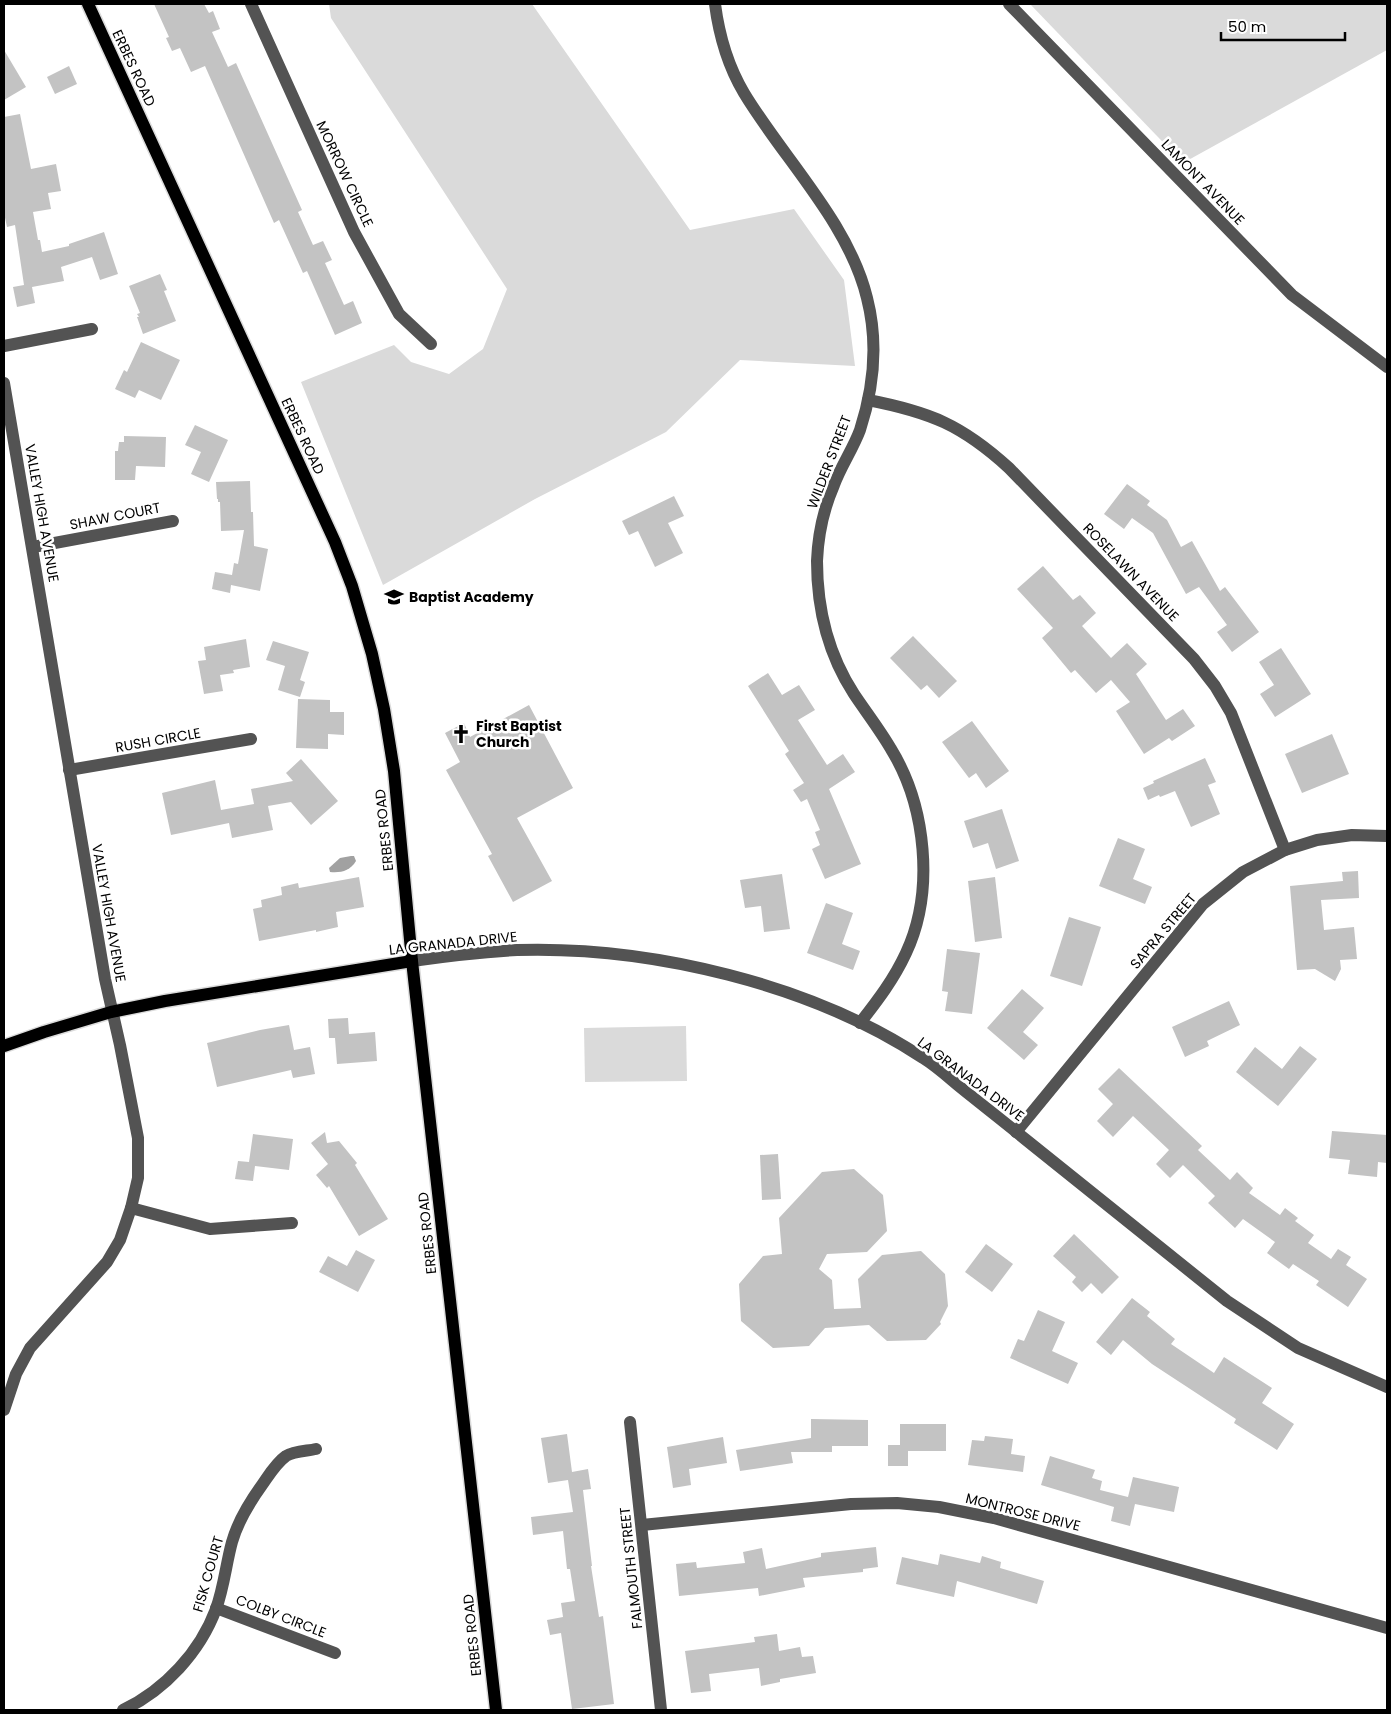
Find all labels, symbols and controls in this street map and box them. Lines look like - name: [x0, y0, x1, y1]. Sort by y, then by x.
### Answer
- scale bar: [1221, 10, 1345, 42]
- text: 50 m: [1228, 16, 1266, 37]
- street label: ERBES ROAD: [108, 26, 160, 110]
- street label: MORROW CIRCLE: [312, 118, 378, 230]
- street label: LAMONT AVENUE: [1157, 135, 1249, 229]
- street label: ERBES ROAD: [277, 394, 329, 478]
- street label: WILDER STREET: [802, 412, 856, 512]
- street label: VALLEY HIGH AVENUE: [20, 442, 64, 584]
- street label: SHAW COURT: [68, 497, 163, 535]
- street label: ROSELAWN AVENUE: [1079, 518, 1183, 626]
- school or university icon: Baptist Academy: [383, 586, 405, 608]
- place label: Baptist Academy: [409, 587, 534, 607]
- place label: First Baptist Church: [476, 716, 562, 752]
- street label: RUSH CIRCLE: [114, 723, 202, 757]
- church icon: First Baptist Church: [450, 723, 472, 745]
- street label: ERBES ROAD: [370, 788, 398, 872]
- street label: VALLEY HIGH AVENUE: [87, 842, 131, 984]
- street label: SAPRA STREET: [1125, 888, 1201, 973]
- street label: LA GRANADA DRIVE: [388, 926, 518, 960]
- street label: LA GRANADA DRIVE: [914, 1032, 1028, 1126]
- street label: ERBES ROAD: [413, 1191, 441, 1275]
- street label: MONTROSE DRIVE: [964, 1488, 1082, 1536]
- street label: FALMOUTH STREET: [615, 1506, 647, 1630]
- street label: FISK COURT: [188, 1533, 229, 1614]
- street label: COLBY CIRCLE: [233, 1590, 329, 1642]
- street label: ERBES ROAD: [458, 1593, 486, 1677]

